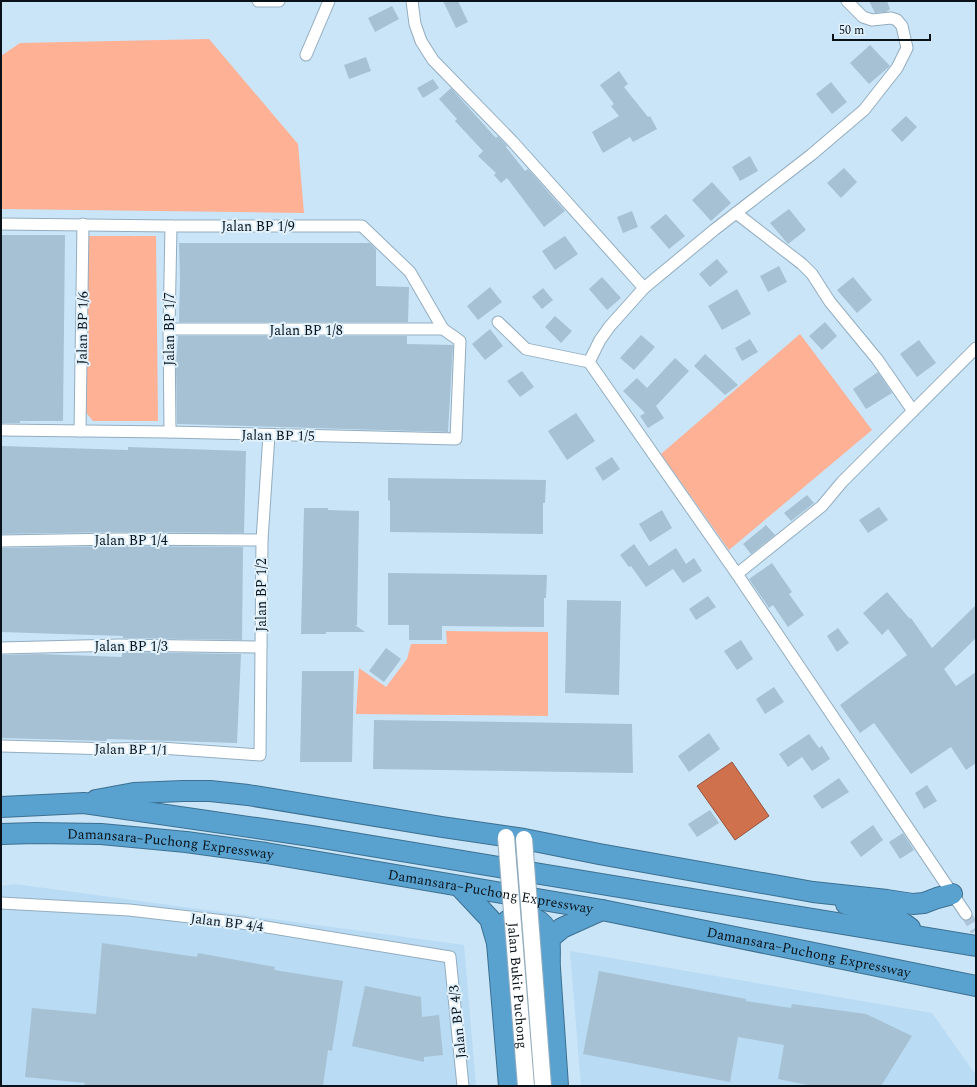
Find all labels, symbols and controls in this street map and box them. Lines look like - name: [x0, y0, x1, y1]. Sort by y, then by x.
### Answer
- scale bar: [833, 16, 930, 42]
- text: 50 m: [839, 21, 864, 40]
- street label: Jalan BP 1/9: [221, 216, 295, 237]
- street label: Jalan BP 1/6: [71, 291, 94, 365]
- street label: Jalan BP 1/7: [159, 292, 180, 366]
- street label: Jalan BP 1/8: [269, 320, 343, 341]
- street label: Jalan BP 1/5: [241, 424, 315, 447]
- street label: Jalan BP 1/4: [94, 530, 168, 551]
- street label: Jalan BP 1/2: [251, 558, 272, 632]
- street label: Jalan BP 1/3: [94, 636, 168, 657]
- street label: Jalan BP 1/1: [94, 738, 168, 761]
- street label: Damansara–Puchong Expressway: [67, 823, 277, 865]
- street label: Damansara–Puchong Expressway: [386, 864, 596, 920]
- street label: Jalan BP 4/4: [189, 908, 265, 937]
- street label: Jalan Bukit Puchong: [502, 921, 533, 1050]
- street label: Damansara–Puchong Expressway: [705, 922, 914, 984]
- street label: Jalan BP 4/3: [443, 984, 472, 1060]

